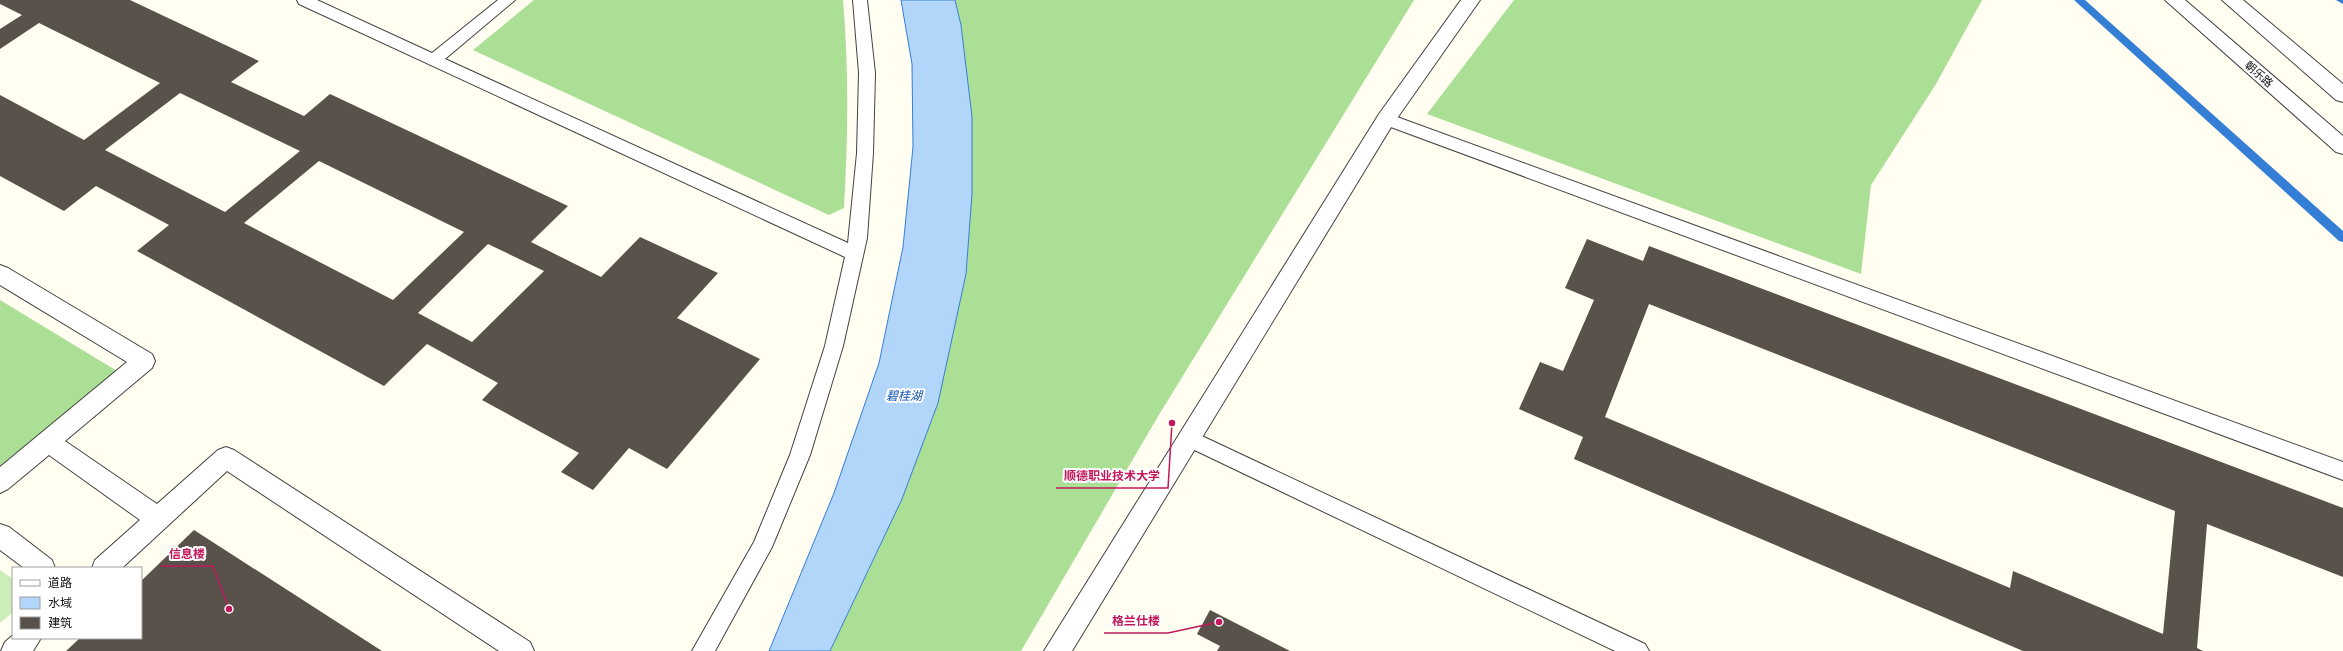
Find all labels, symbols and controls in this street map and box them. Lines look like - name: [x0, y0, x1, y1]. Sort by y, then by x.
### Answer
- street label: 朝乐路: [2242, 58, 2276, 90]
- water label: 碧桂湖: [886, 388, 924, 403]
- callout: 顺德职业技术大学: [1056, 464, 1168, 488]
- text: 顺德职业技术大学: [1064, 468, 1160, 483]
- callout: 信息楼: [161, 542, 213, 566]
- text: 信息楼: [169, 546, 205, 561]
- legend: [12, 567, 142, 639]
- text: 道路: [48, 575, 72, 590]
- text: 水域: [48, 595, 72, 610]
- callout: 格兰仕楼: [1104, 609, 1168, 633]
- text: 格兰仕楼: [1112, 613, 1160, 628]
- text: 建筑: [48, 615, 72, 630]

